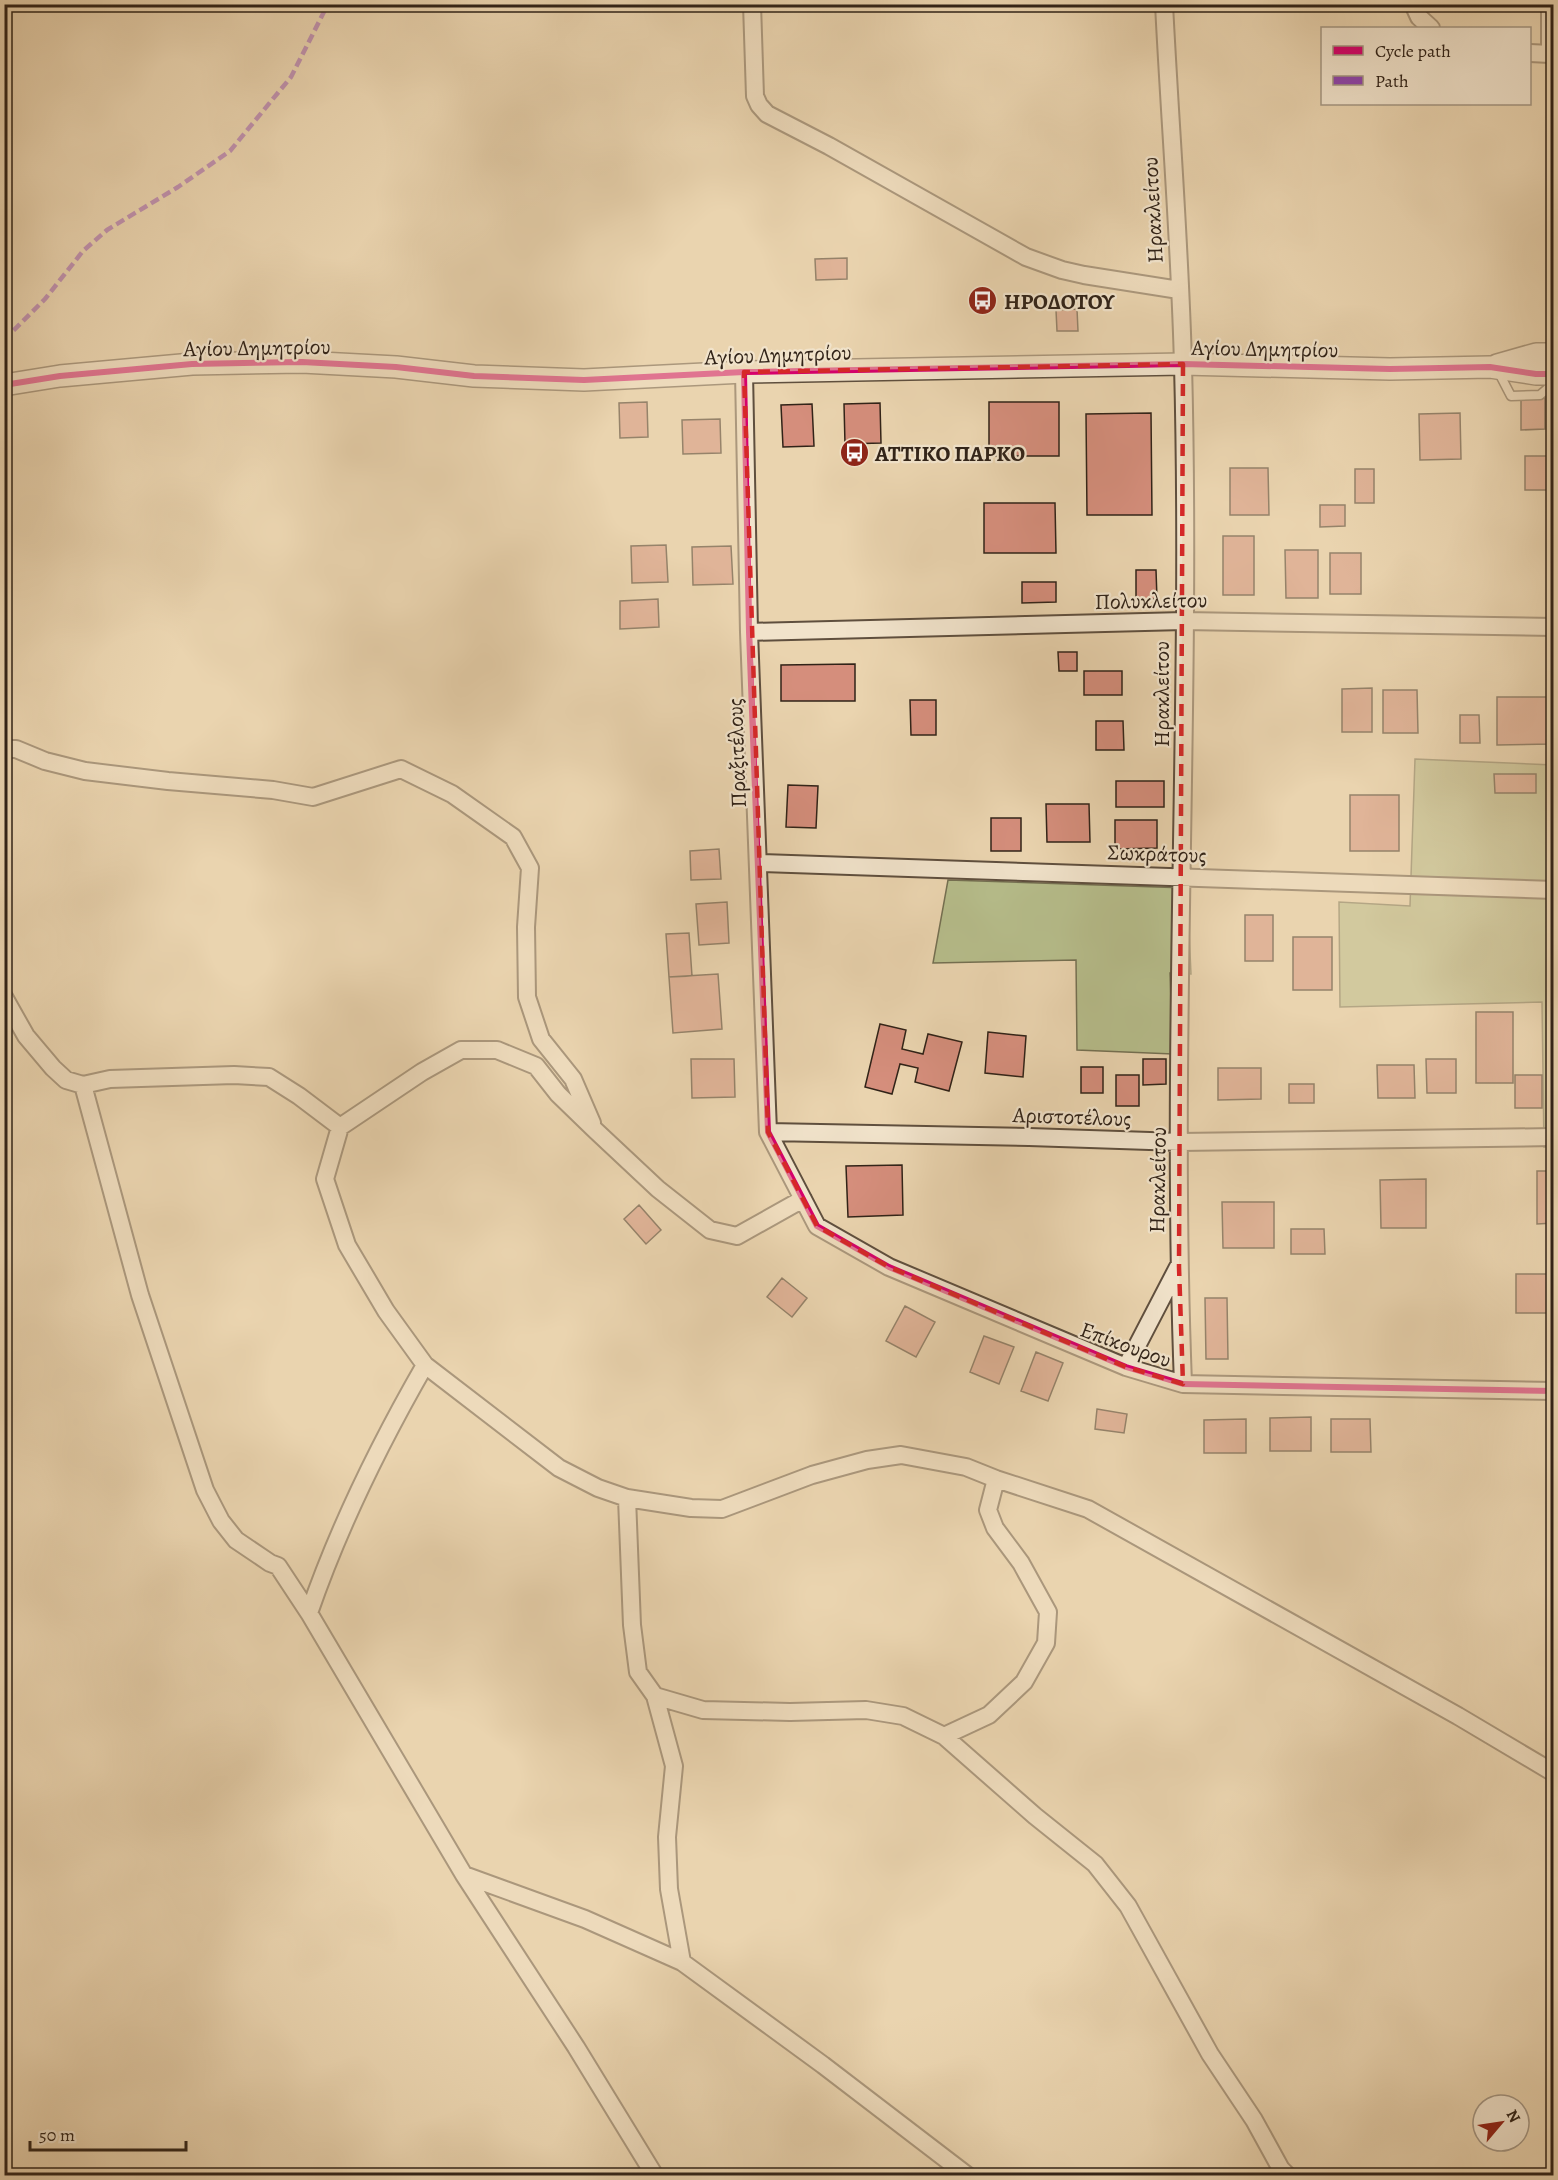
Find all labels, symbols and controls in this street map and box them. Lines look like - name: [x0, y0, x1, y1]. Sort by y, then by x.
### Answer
- legend: [1321, 27, 1531, 105]
- text: Cycle path: [1375, 39, 1451, 63]
- text: Path: [1375, 69, 1409, 93]
- street label: Ηρακλείτου: [1135, 156, 1171, 264]
- bus stop icon: ΗΡΟΔΟΤΟΥ: [967, 285, 999, 317]
- place label: ΗΡΟΔΟΤΟΥ: [1004, 287, 1116, 317]
- street label: Αγίου Δημητρίου: [182, 332, 331, 364]
- street label: Αγίου Δημητρίου: [1190, 333, 1339, 365]
- street label: Αγίου Δημητρίου: [703, 337, 852, 373]
- bus stop icon: ΑΤΤΙΚΟ ΠΑΡΚΟ: [838, 437, 870, 469]
- place label: ΑΤΤΙΚΟ ΠΑΡΚΟ: [874, 439, 1025, 469]
- street label: Πολυκλείτου: [1094, 585, 1208, 617]
- street label: Ηρακλείτου: [1147, 641, 1177, 747]
- street label: Πραξιτέλους: [720, 698, 754, 808]
- street label: Σωκράτους: [1107, 837, 1207, 871]
- street label: Αριστοτέλους: [1011, 1100, 1132, 1134]
- street label: Ηρακλείτου: [1142, 1127, 1174, 1233]
- street label: Επίκουρου: [1076, 1315, 1175, 1375]
- north arrow: [1471, 2093, 1531, 2153]
- text: N: [1501, 2106, 1526, 2127]
- scale bar: [30, 2114, 186, 2152]
- text: 50 m: [39, 2123, 75, 2147]

